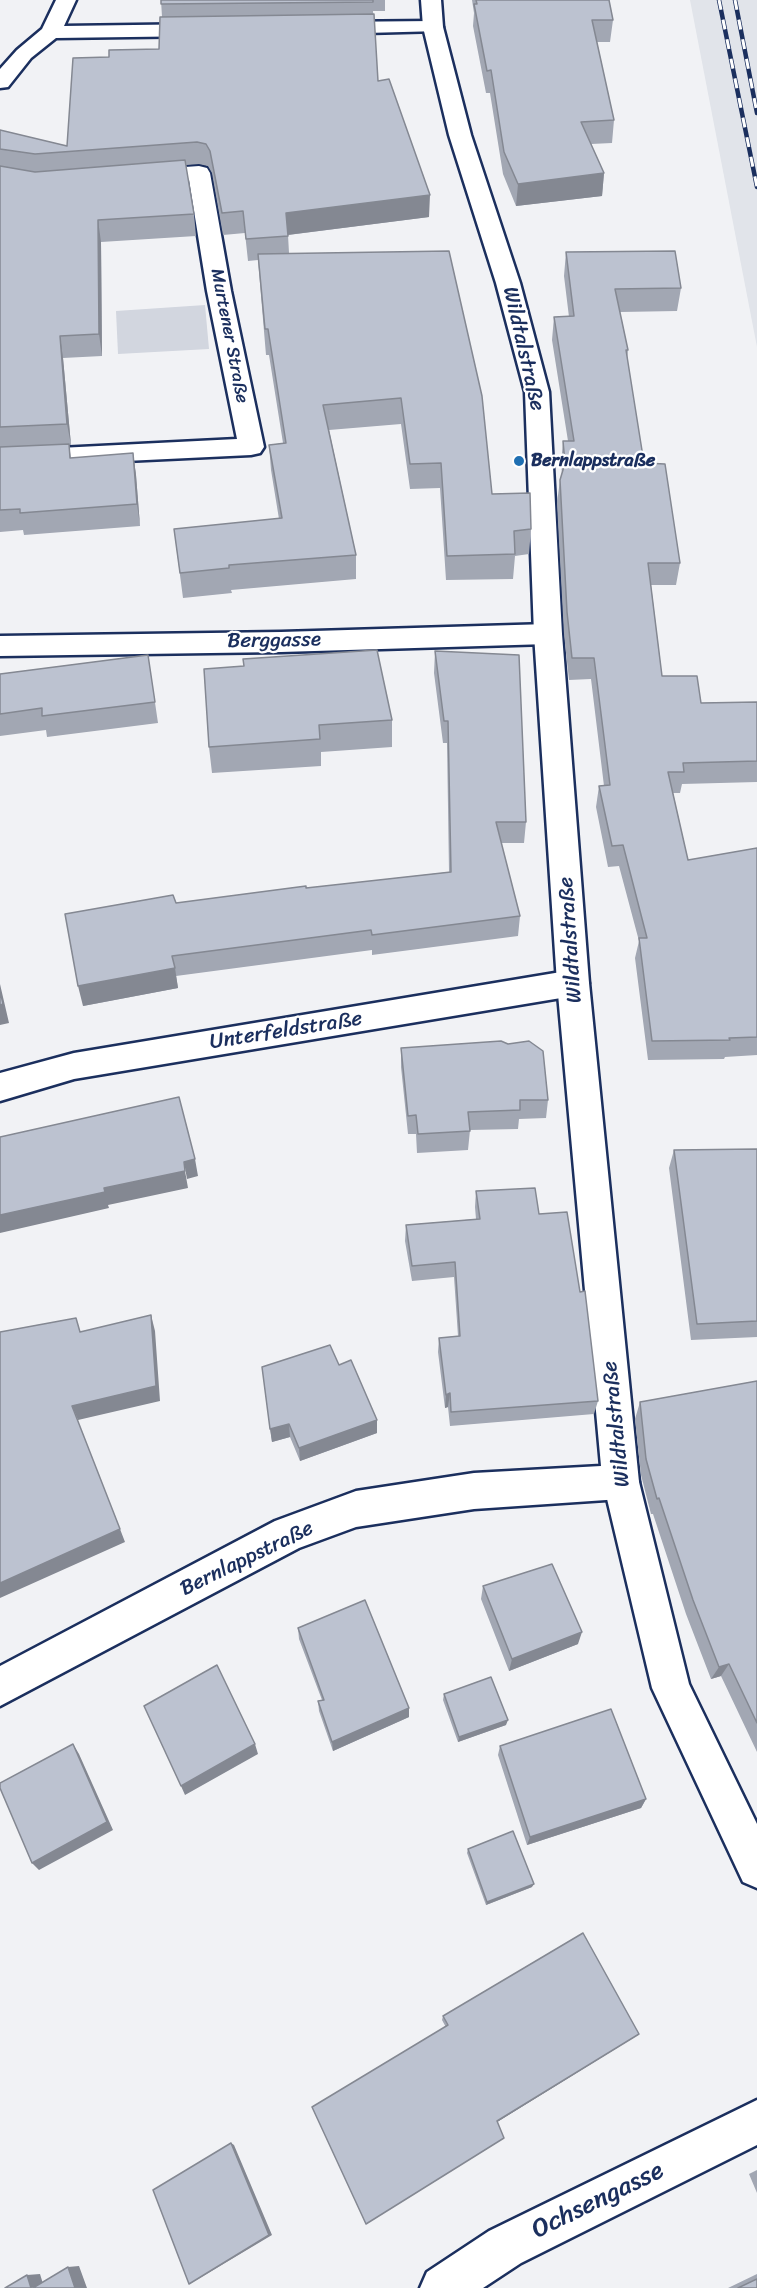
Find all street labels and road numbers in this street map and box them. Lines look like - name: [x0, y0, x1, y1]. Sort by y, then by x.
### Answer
- street label: Murtener Straße: [205, 267, 253, 405]
- street label: Wildtalstraße: [496, 284, 550, 414]
- street label: Berggasse: [227, 628, 321, 654]
- street label: Wildtalstraße: [554, 876, 588, 1004]
- street label: Unterfeldstraße: [208, 1006, 364, 1056]
- street label: Wildtalstraße: [598, 1360, 636, 1488]
- street label: Bernlappstraße: [176, 1516, 318, 1602]
- street label: Ochsengasse: [527, 2156, 669, 2246]

